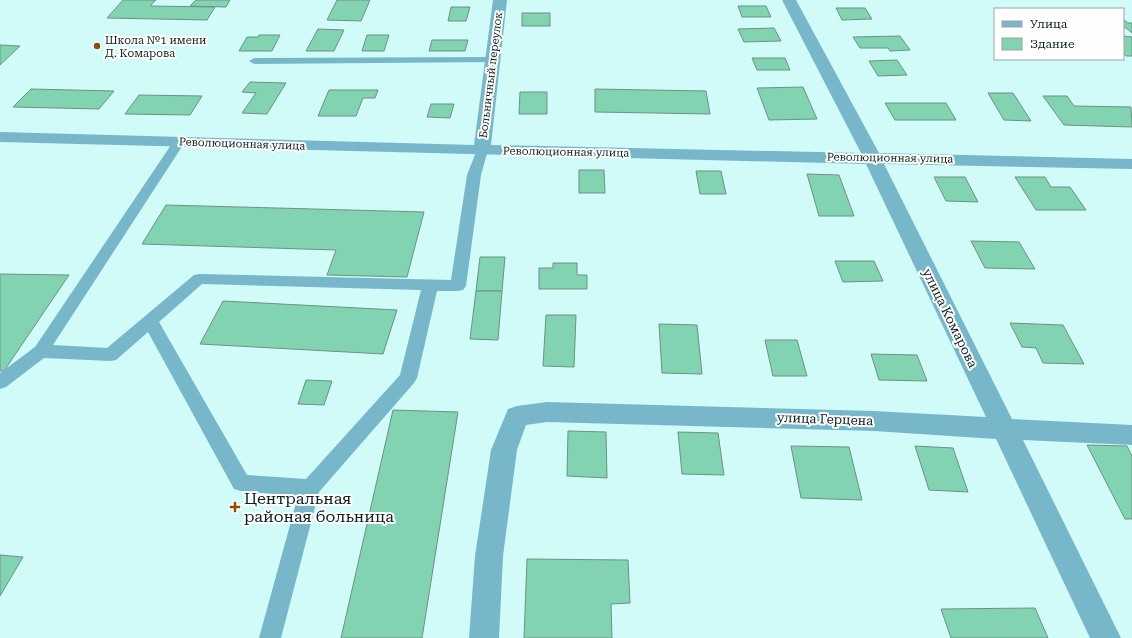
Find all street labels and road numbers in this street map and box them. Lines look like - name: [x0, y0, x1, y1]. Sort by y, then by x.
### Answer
- street label: Больничный переулок: [477, 11, 505, 139]
- street label: Революционная улица: [179, 135, 305, 153]
- street label: Революционная улица: [503, 144, 629, 160]
- street label: Революционная улица: [827, 150, 953, 166]
- street label: улица Комарова: [919, 266, 981, 370]
- street label: улица Герцена: [777, 410, 873, 428]

